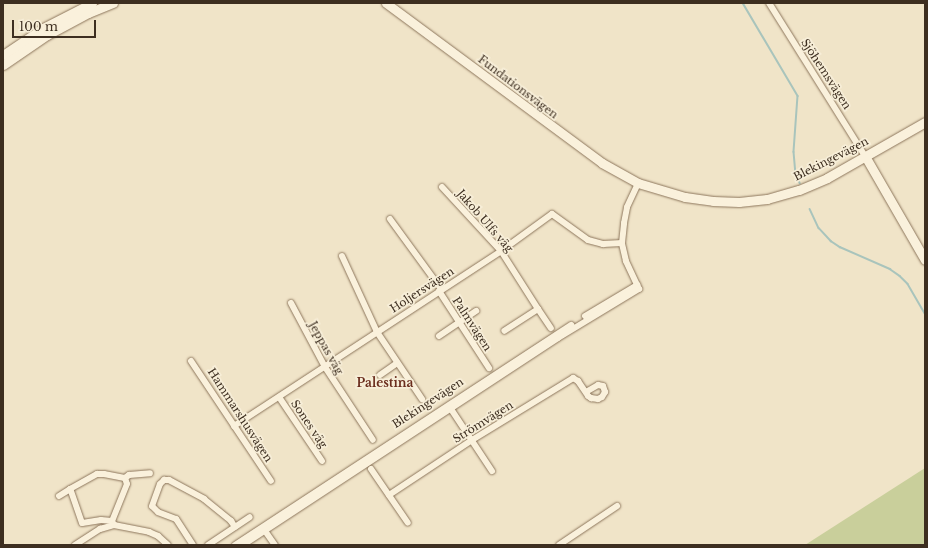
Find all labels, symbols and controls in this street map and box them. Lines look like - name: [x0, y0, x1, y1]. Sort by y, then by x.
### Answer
- scale bar: [14, 12, 98, 38]
- text: 100 m: [19, 19, 58, 34]
- street label: Sjöhemsvägen: [798, 36, 854, 112]
- street label: Fundationsvägen: [475, 53, 561, 121]
- street label: Blekingevägen: [791, 134, 871, 184]
- street label: Jakob Ulfs väg: [454, 187, 516, 255]
- street label: Holjersvägen: [388, 264, 456, 316]
- street label: Palmvägen: [450, 294, 494, 354]
- street label: Jeppas väg: [306, 319, 346, 377]
- street label: Hammarshusvägen: [205, 366, 275, 464]
- street label: Blekingevägen: [390, 375, 466, 431]
- district label: Palestina: [357, 376, 413, 390]
- street label: Sones väg: [288, 397, 330, 451]
- street label: Strömvägen: [451, 398, 515, 446]

